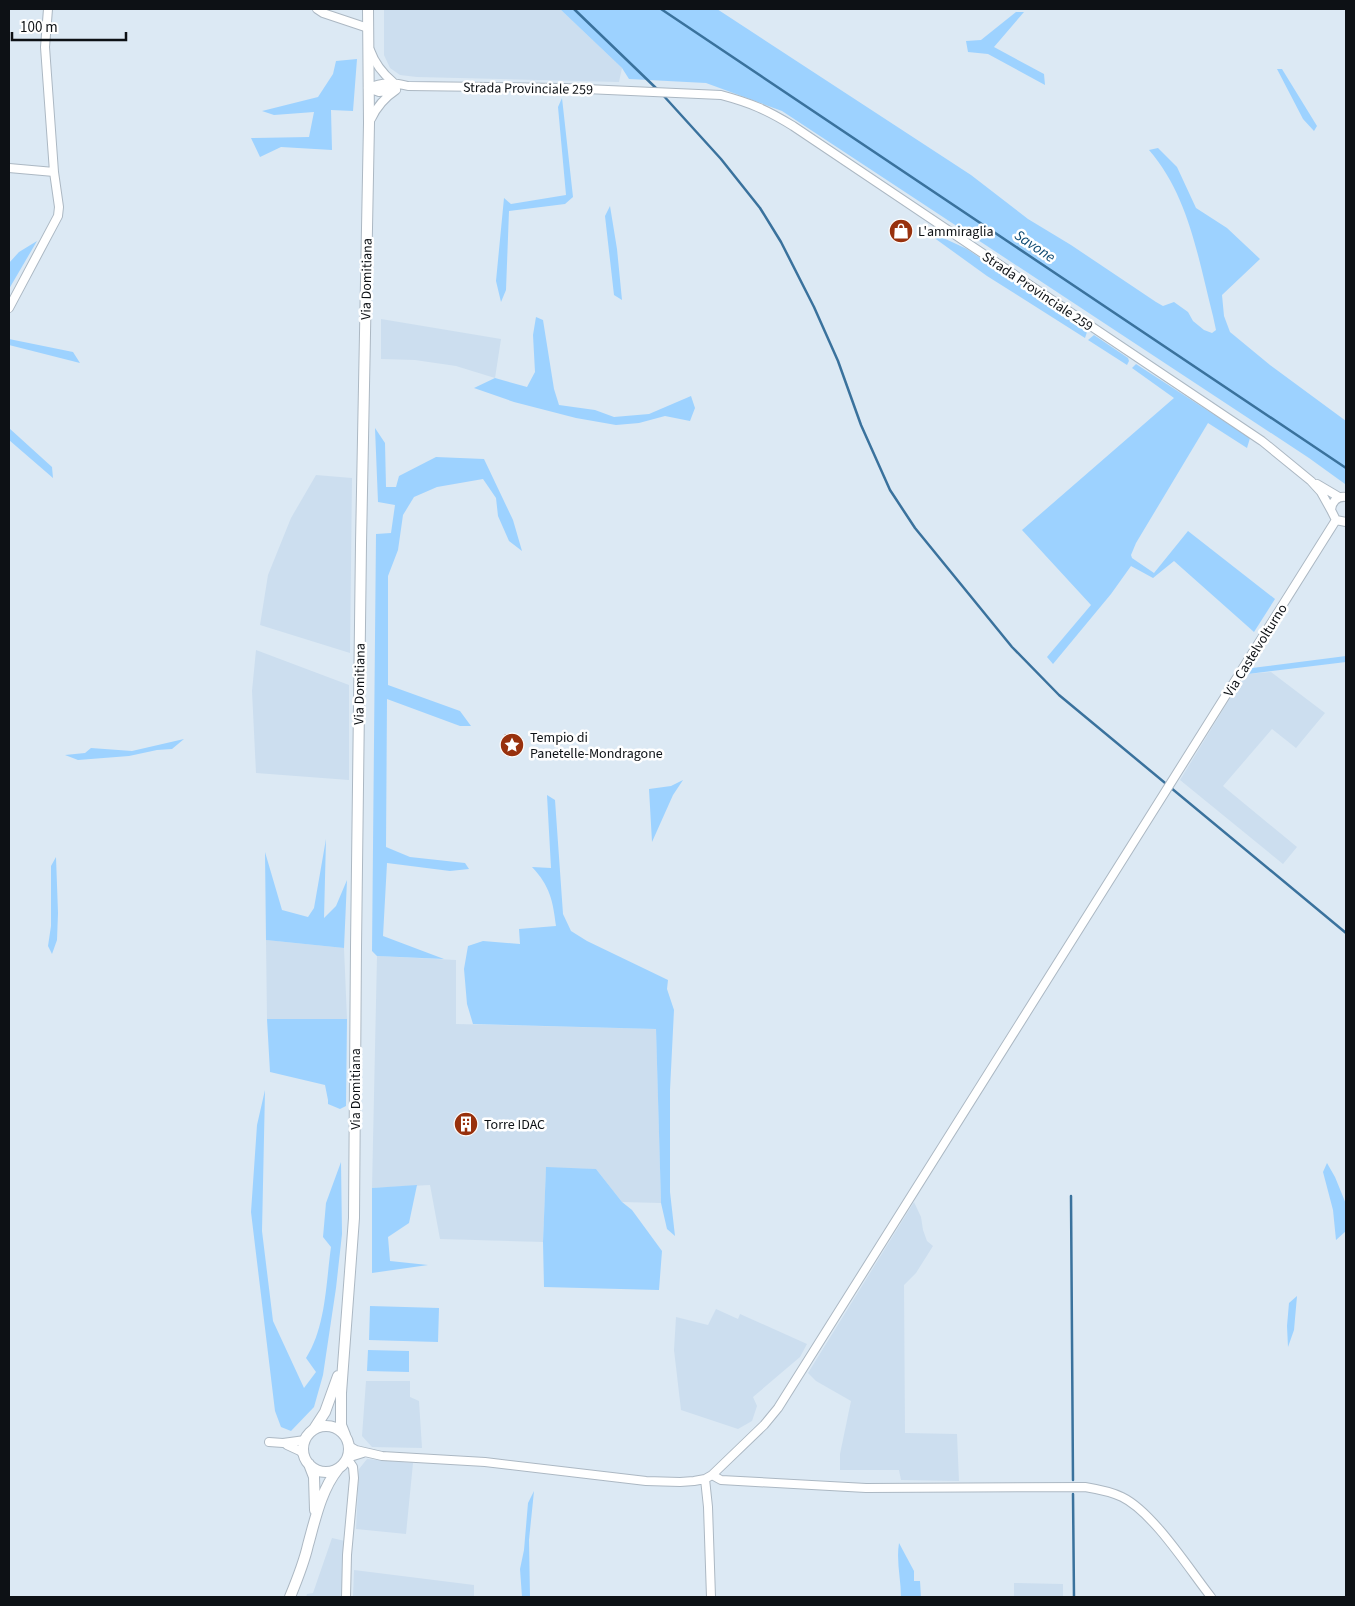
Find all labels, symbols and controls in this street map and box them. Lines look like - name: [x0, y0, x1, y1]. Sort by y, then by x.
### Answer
- scale bar: [12, 10, 126, 42]
- text: 100 m: [20, 17, 58, 38]
- street label: Strada Provinciale 259: [463, 78, 593, 100]
- shop icon: L'ammiraglia: [888, 218, 914, 244]
- place label: L'ammiraglia: [918, 222, 993, 242]
- water label: Savone: [1010, 225, 1059, 268]
- street label: Via Domitiana: [356, 238, 378, 320]
- street label: Strada Provinciale 259: [978, 247, 1097, 336]
- street label: Via Castelvolturno: [1219, 600, 1292, 701]
- street label: Via Domitiana: [349, 643, 371, 725]
- place label: Tempio di Panetelle-Mondragone: [530, 728, 663, 764]
- place icon: Tempio di Panetelle-Mondragone: [499, 732, 525, 758]
- street label: Via Domitiana: [346, 1048, 366, 1130]
- building icon: Torre IDAC: [453, 1111, 479, 1137]
- place label: Torre IDAC: [484, 1115, 545, 1135]

